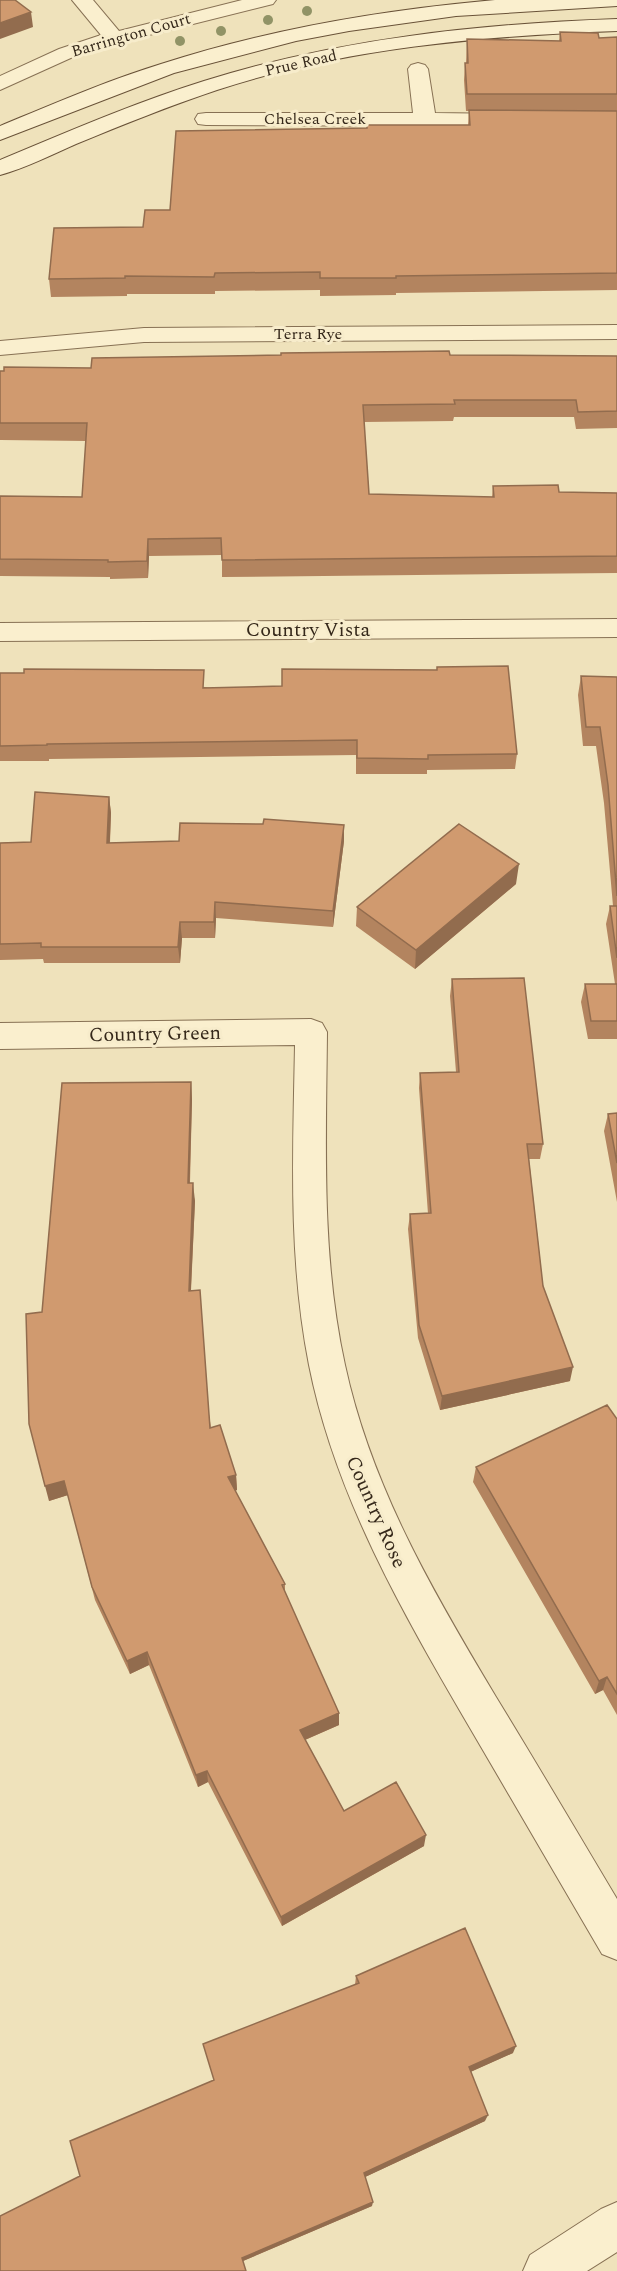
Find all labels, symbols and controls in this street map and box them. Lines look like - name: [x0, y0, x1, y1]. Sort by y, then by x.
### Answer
- street label: Barrington Court: [69, 6, 194, 63]
- street label: Prue Road: [263, 43, 339, 83]
- street label: Chelsea Creek: [264, 107, 366, 131]
- street label: Terra Rye: [274, 322, 342, 346]
- street label: Country Vista: [246, 615, 370, 645]
- street label: Country Green: [89, 1018, 221, 1050]
- street label: Country Rose: [338, 1451, 414, 1573]

